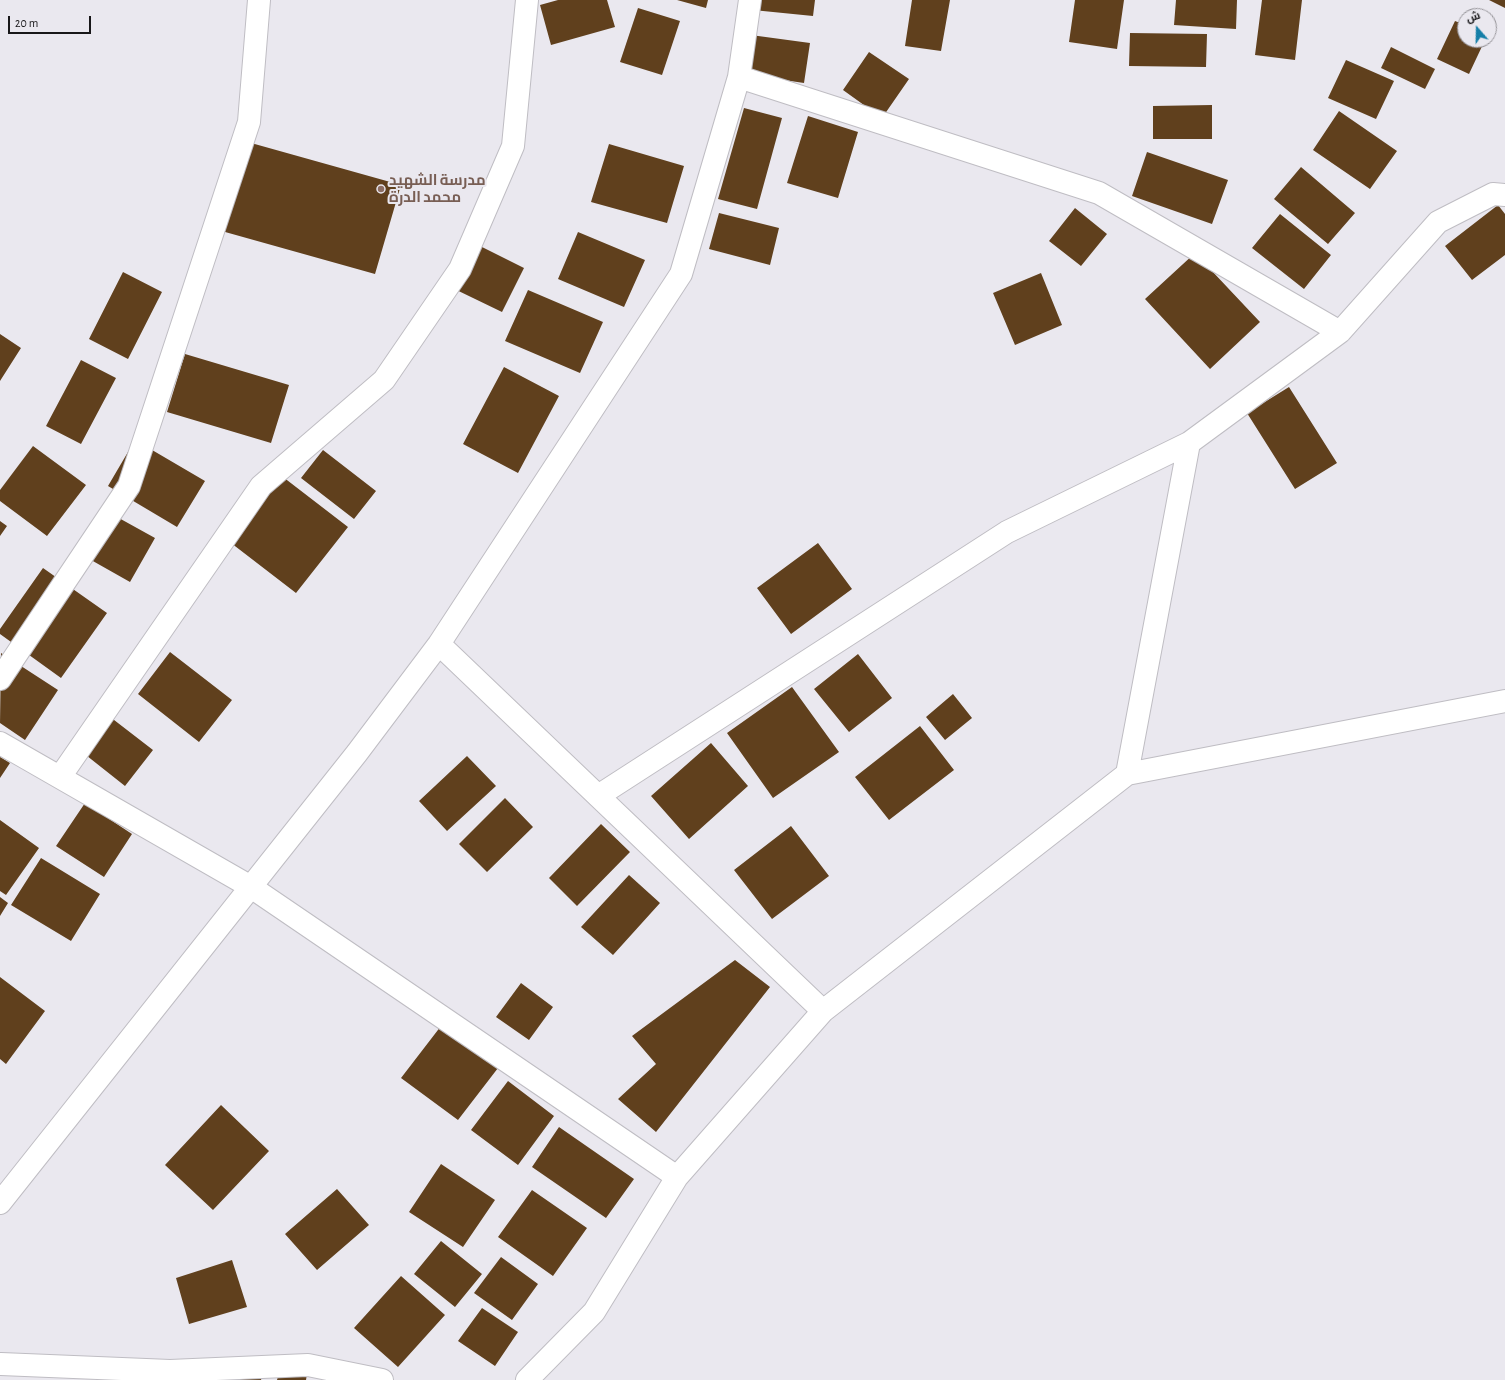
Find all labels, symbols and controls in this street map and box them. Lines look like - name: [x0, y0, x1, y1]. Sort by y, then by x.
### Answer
- scale bar: [10, 8, 93, 34]
- north arrow: [1457, 8, 1497, 48]
- text: ش: [1465, 10, 1482, 25]
- text: 20 m: [15, 17, 38, 29]
- place label: مدرسة الشهيد محمد الدرة: [389, 171, 486, 206]
- marker: مدرسة الشهيد محمد الدرة: [376, 184, 386, 194]

